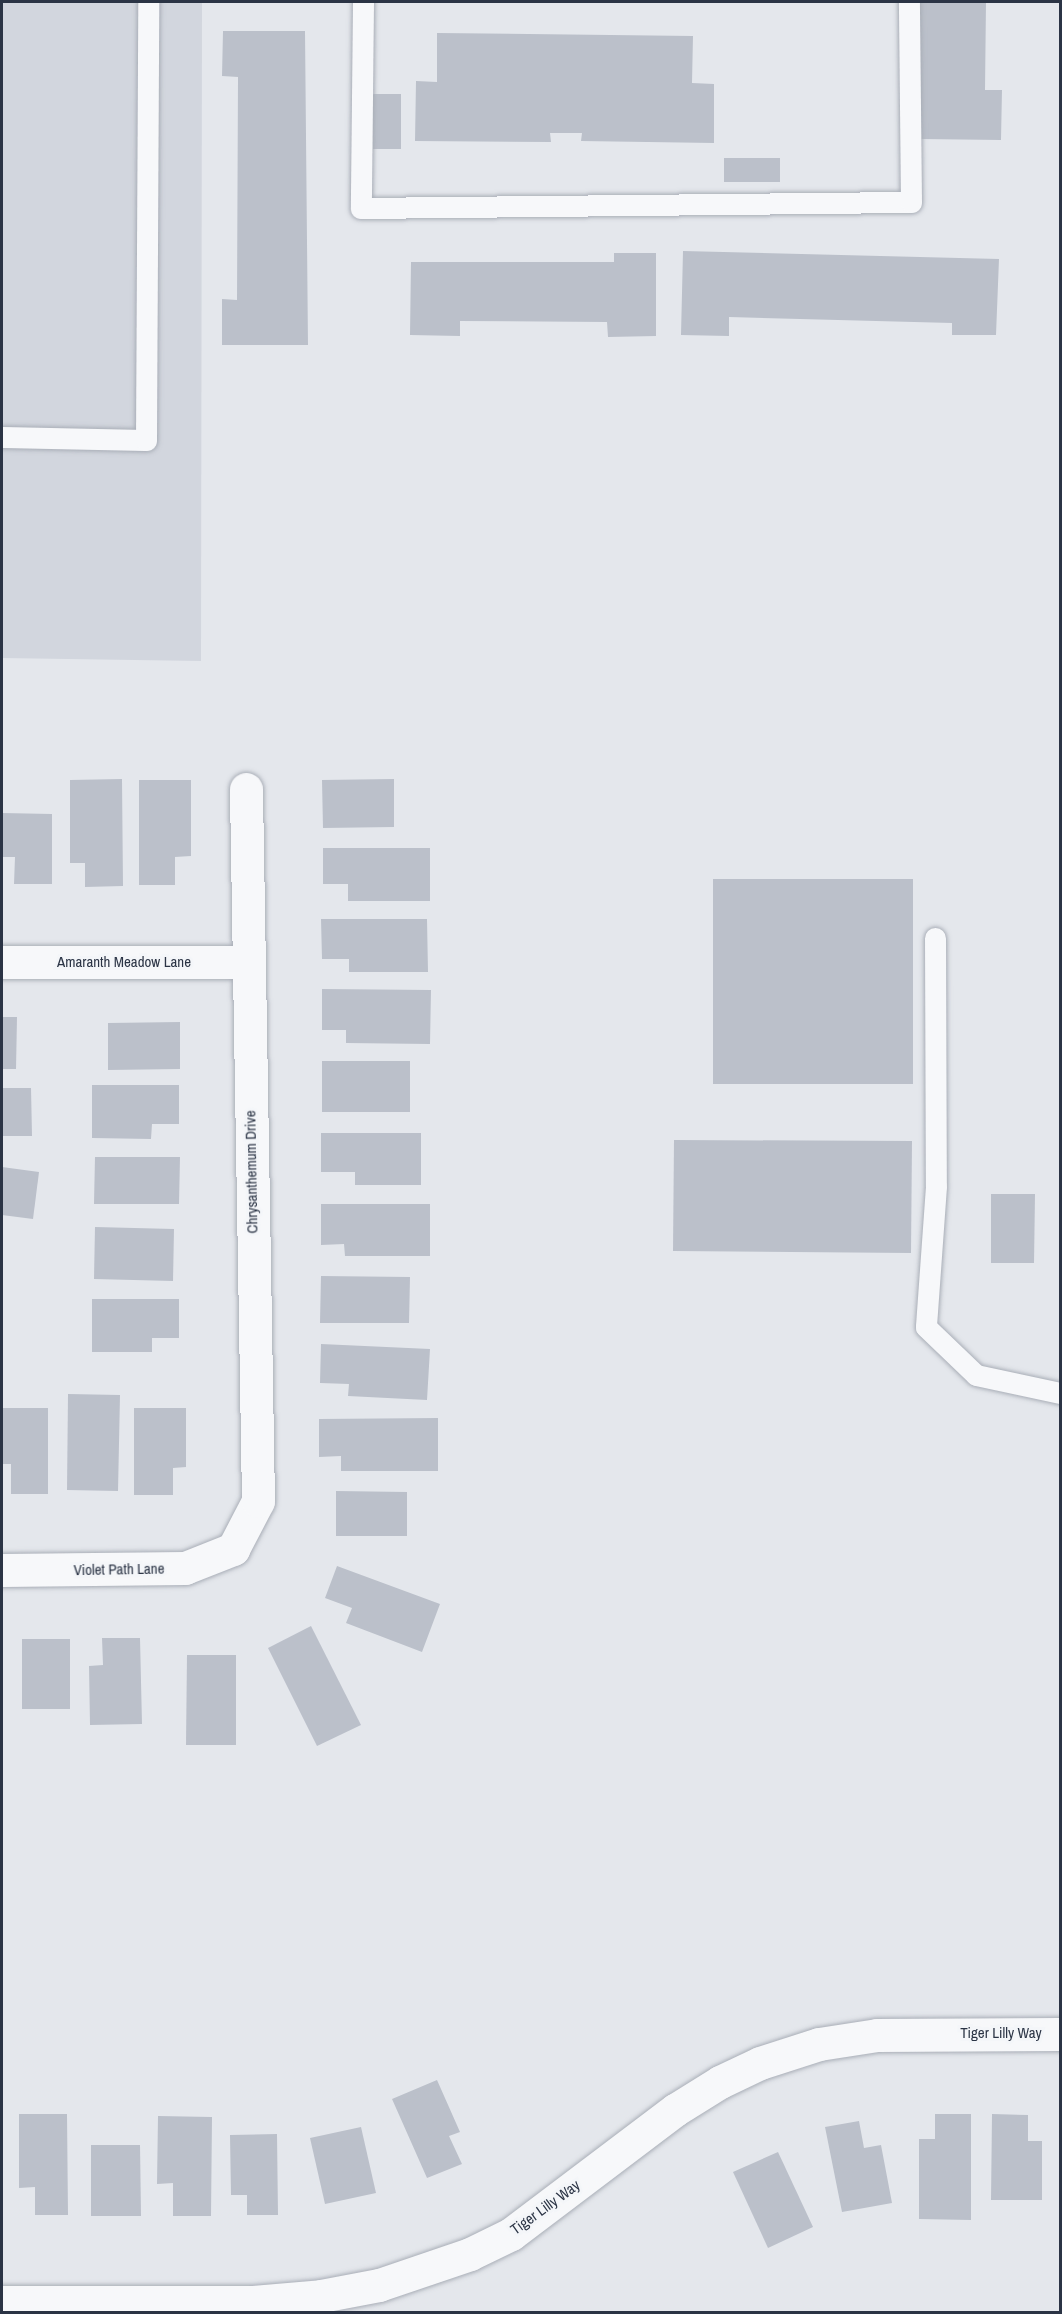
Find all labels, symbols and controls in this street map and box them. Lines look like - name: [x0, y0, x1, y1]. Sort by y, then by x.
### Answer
- street label: Amaranth Meadow Lane: [57, 953, 191, 971]
- street label: Chrysanthemum Drive: [241, 1110, 261, 1234]
- street label: Violet Path Lane: [73, 1559, 165, 1579]
- street label: Tiger Lilly Way: [960, 2024, 1042, 2042]
- street label: Tiger Lilly Way: [507, 2176, 583, 2238]

